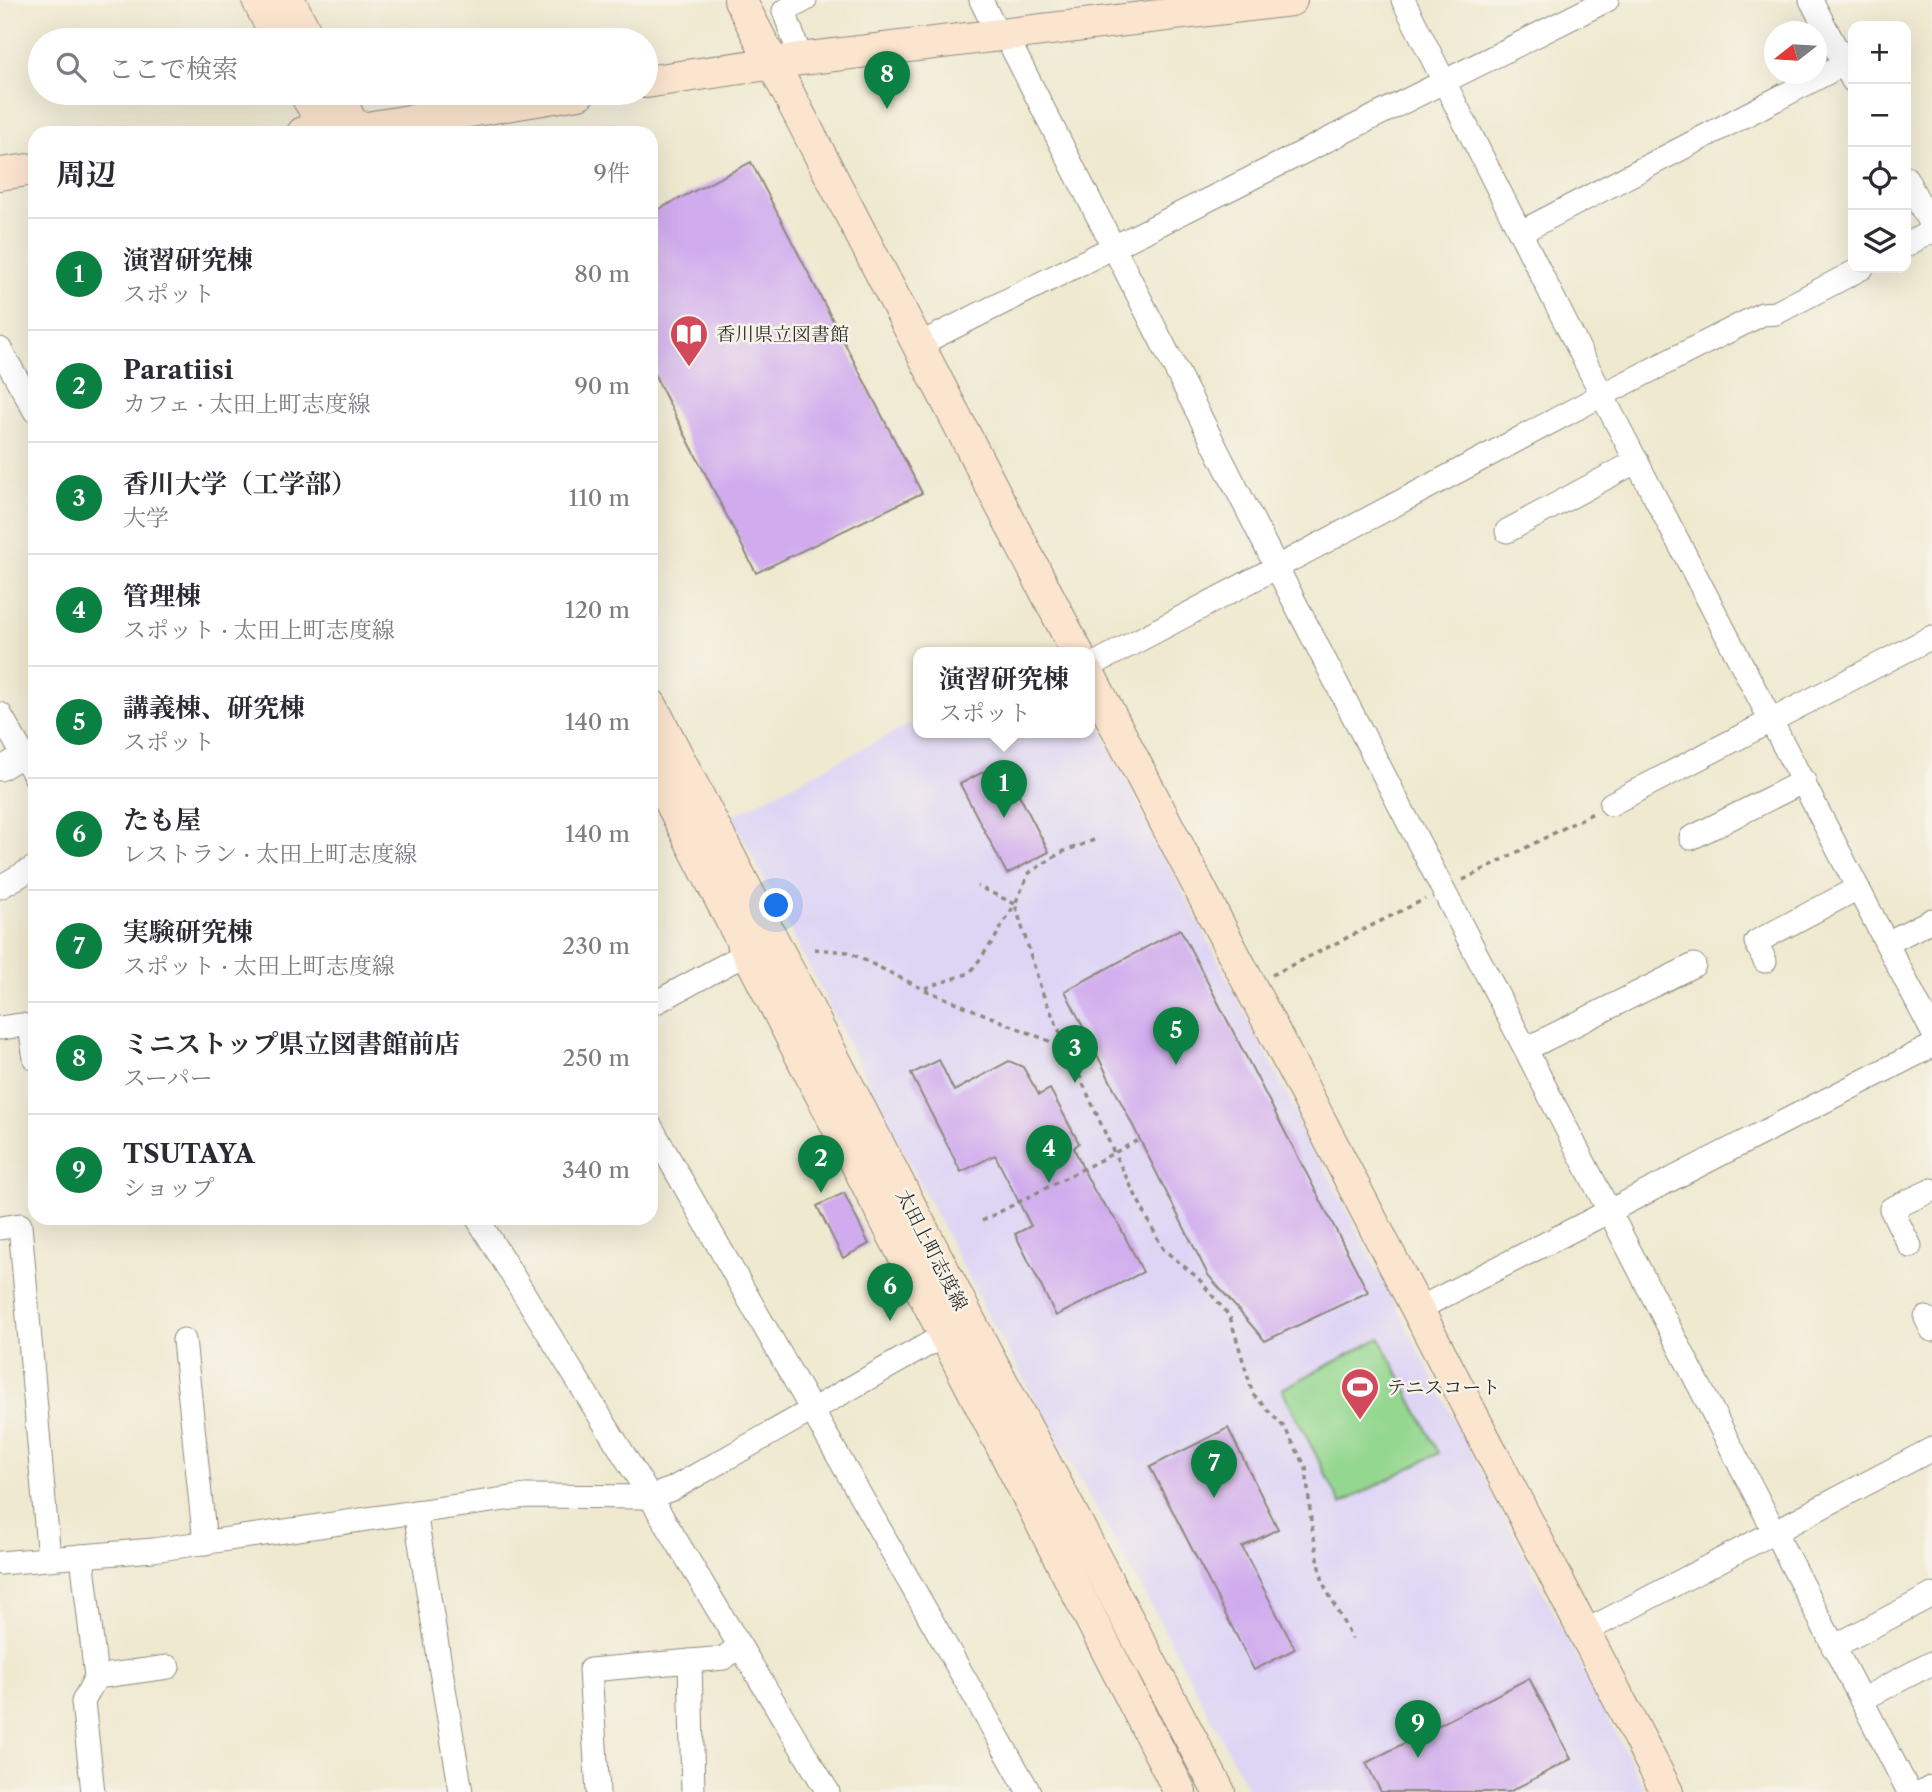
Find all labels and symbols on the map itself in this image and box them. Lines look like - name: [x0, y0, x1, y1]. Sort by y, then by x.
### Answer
- north arrow: [1764, 21, 1827, 84]
- pin: 8: [864, 51, 910, 109]
- library icon: 香川県立図書館: [668, 313, 710, 368]
- place label: 香川県立図書館: [716, 323, 849, 346]
- pin: 1: [981, 760, 1027, 818]
- your location: [759, 888, 793, 922]
- pin: 5: [1153, 1007, 1199, 1065]
- pin: 3: [1052, 1025, 1098, 1083]
- pin: 4: [1026, 1125, 1072, 1183]
- pin: 2: [798, 1135, 844, 1193]
- street label: 太田上町志度線: [892, 1186, 972, 1314]
- pin: 6: [867, 1263, 913, 1321]
- sports icon: テニスコート: [1339, 1366, 1381, 1421]
- place label: テニスコート: [1387, 1376, 1500, 1399]
- pin: 7: [1191, 1440, 1237, 1498]
- pin: 9: [1395, 1700, 1441, 1758]

